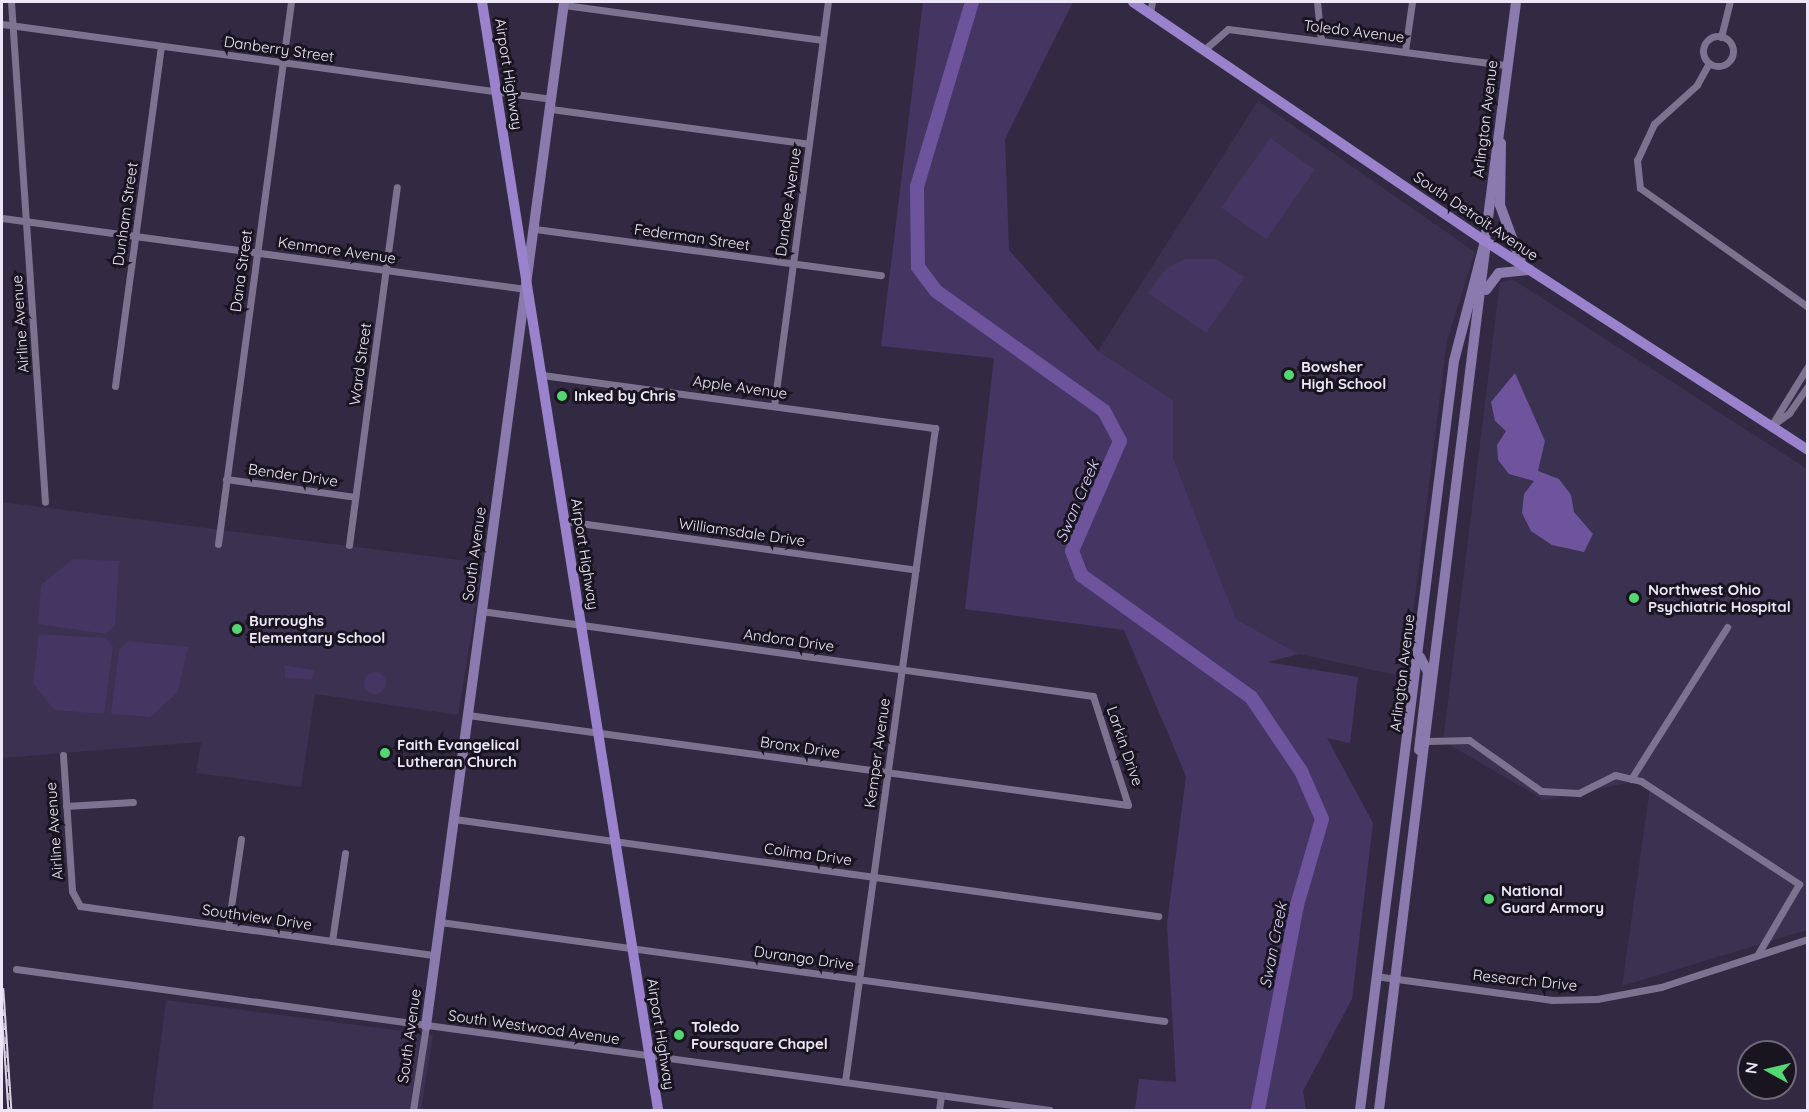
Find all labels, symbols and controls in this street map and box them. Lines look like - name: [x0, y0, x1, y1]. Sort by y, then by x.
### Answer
- street label: Toledo Avenue: [1302, 16, 1406, 46]
- street label: Airport Highway: [491, 17, 527, 131]
- street label: Danberry Street: [223, 32, 335, 66]
- street label: Arlington Avenue: [1469, 59, 1501, 179]
- street label: Dundee Avenue: [771, 147, 805, 257]
- street label: Dunham Street: [109, 161, 141, 267]
- street label: South Detroit Avenue: [1410, 168, 1542, 264]
- street label: Federman Street: [633, 220, 751, 254]
- street label: Dana Street: [226, 229, 256, 313]
- street label: Kenmore Avenue: [277, 233, 397, 267]
- street label: Airline Avenue: [8, 275, 32, 373]
- street label: Ward Street: [345, 322, 375, 406]
- place label: Bowsher High School: [1301, 357, 1386, 392]
- marker: Bowsher High School: [1282, 368, 1296, 382]
- street label: Apple Avenue: [692, 371, 788, 403]
- place label: Inked by Chris: [574, 387, 676, 405]
- marker: Inked by Chris: [555, 389, 569, 403]
- water label: Swan Creek: [1051, 457, 1103, 545]
- street label: Bender Drive: [247, 460, 339, 490]
- street label: Airport Highway: [567, 497, 603, 611]
- street label: South Avenue: [458, 506, 490, 602]
- street label: Williamsdale Drive: [677, 514, 807, 550]
- place label: Northwest Ohio Psychiatric Hospital: [1648, 580, 1791, 615]
- marker: Northwest Ohio Psychiatric Hospital: [1625, 589, 1643, 607]
- place label: Burroughs Elementary School: [249, 611, 385, 646]
- street label: Arlington Avenue: [1386, 613, 1418, 733]
- marker: Burroughs Elementary School: [230, 622, 244, 636]
- street label: Andora Drive: [742, 625, 836, 655]
- street label: Kemper Avenue: [860, 697, 894, 809]
- street label: Larkin Drive: [1103, 704, 1147, 788]
- street label: Bronx Drive: [759, 732, 841, 762]
- place label: Faith Evangelical Lutheran Church: [397, 735, 519, 770]
- marker: Faith Evangelical Lutheran Church: [378, 746, 392, 760]
- street label: Airline Avenue: [42, 782, 66, 880]
- street label: Colima Drive: [763, 839, 853, 869]
- place label: National Guard Armory: [1501, 881, 1604, 916]
- marker: National Guard Armory: [1482, 892, 1496, 906]
- street label: Southview Drive: [201, 900, 313, 934]
- water label: Swan Creek: [1255, 900, 1291, 990]
- street label: Durango Drive: [753, 942, 855, 974]
- street label: Research Drive: [1472, 966, 1578, 994]
- street label: Airport Highway: [643, 977, 679, 1091]
- street label: South Avenue: [393, 988, 425, 1084]
- street label: South Westwood Avenue: [447, 1006, 621, 1048]
- place label: Toledo Foursquare Chapel: [691, 1017, 828, 1052]
- marker: Toledo Foursquare Chapel: [672, 1028, 686, 1042]
- north arrow: [1737, 1040, 1797, 1100]
- text: N: [1740, 1061, 1762, 1075]

